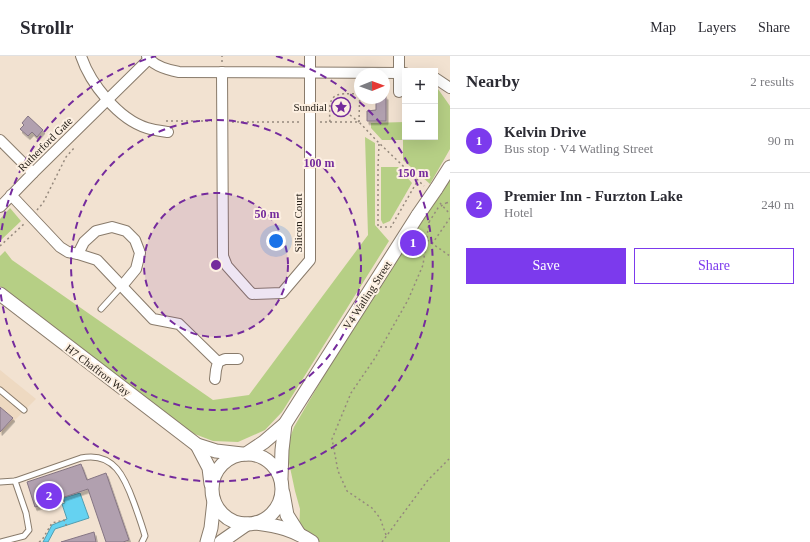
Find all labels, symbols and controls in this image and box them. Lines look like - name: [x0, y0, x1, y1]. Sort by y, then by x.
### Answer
- text: Strollr: [20, 17, 73, 38]
- text: Map: [650, 20, 676, 35]
- text: Layers: [698, 20, 736, 35]
- text: Share: [758, 20, 790, 35]
- north arrow: [354, 68, 390, 104]
- map controls: [402, 68, 438, 140]
- button: +: [402, 68, 438, 104]
- text: Nearby: [466, 72, 520, 91]
- text: 2 results: [750, 74, 794, 89]
- place icon: Sundial: [330, 96, 352, 118]
- place label: Sundial: [293, 101, 327, 113]
- button: −: [402, 104, 438, 140]
- street label: Rutherford Gate: [15, 114, 75, 174]
- text: Kelvin Drive: [504, 124, 586, 140]
- text: 1: [476, 133, 482, 148]
- text: 90 m: [768, 133, 794, 148]
- text: Bus stop · V4 Watling Street: [504, 141, 653, 156]
- text: 100 m: [304, 156, 335, 170]
- text: 150 m: [398, 166, 429, 180]
- text: Premier Inn - Furzton Lake: [504, 188, 683, 204]
- street label: Silicon Court: [292, 194, 304, 252]
- text: 2: [476, 197, 482, 212]
- text: 240 m: [761, 197, 794, 212]
- text: Hotel: [504, 205, 533, 220]
- text: 50 m: [255, 207, 280, 221]
- pin: 1: [400, 228, 426, 258]
- your location: [266, 231, 286, 251]
- button: Save: [466, 248, 626, 284]
- button: Share: [634, 248, 794, 284]
- centre of rings: [209, 258, 223, 272]
- street label: V4 Watling Street: [340, 259, 394, 331]
- street label: H7 Chaffron Way: [63, 342, 133, 399]
- pin: 2: [36, 481, 62, 511]

